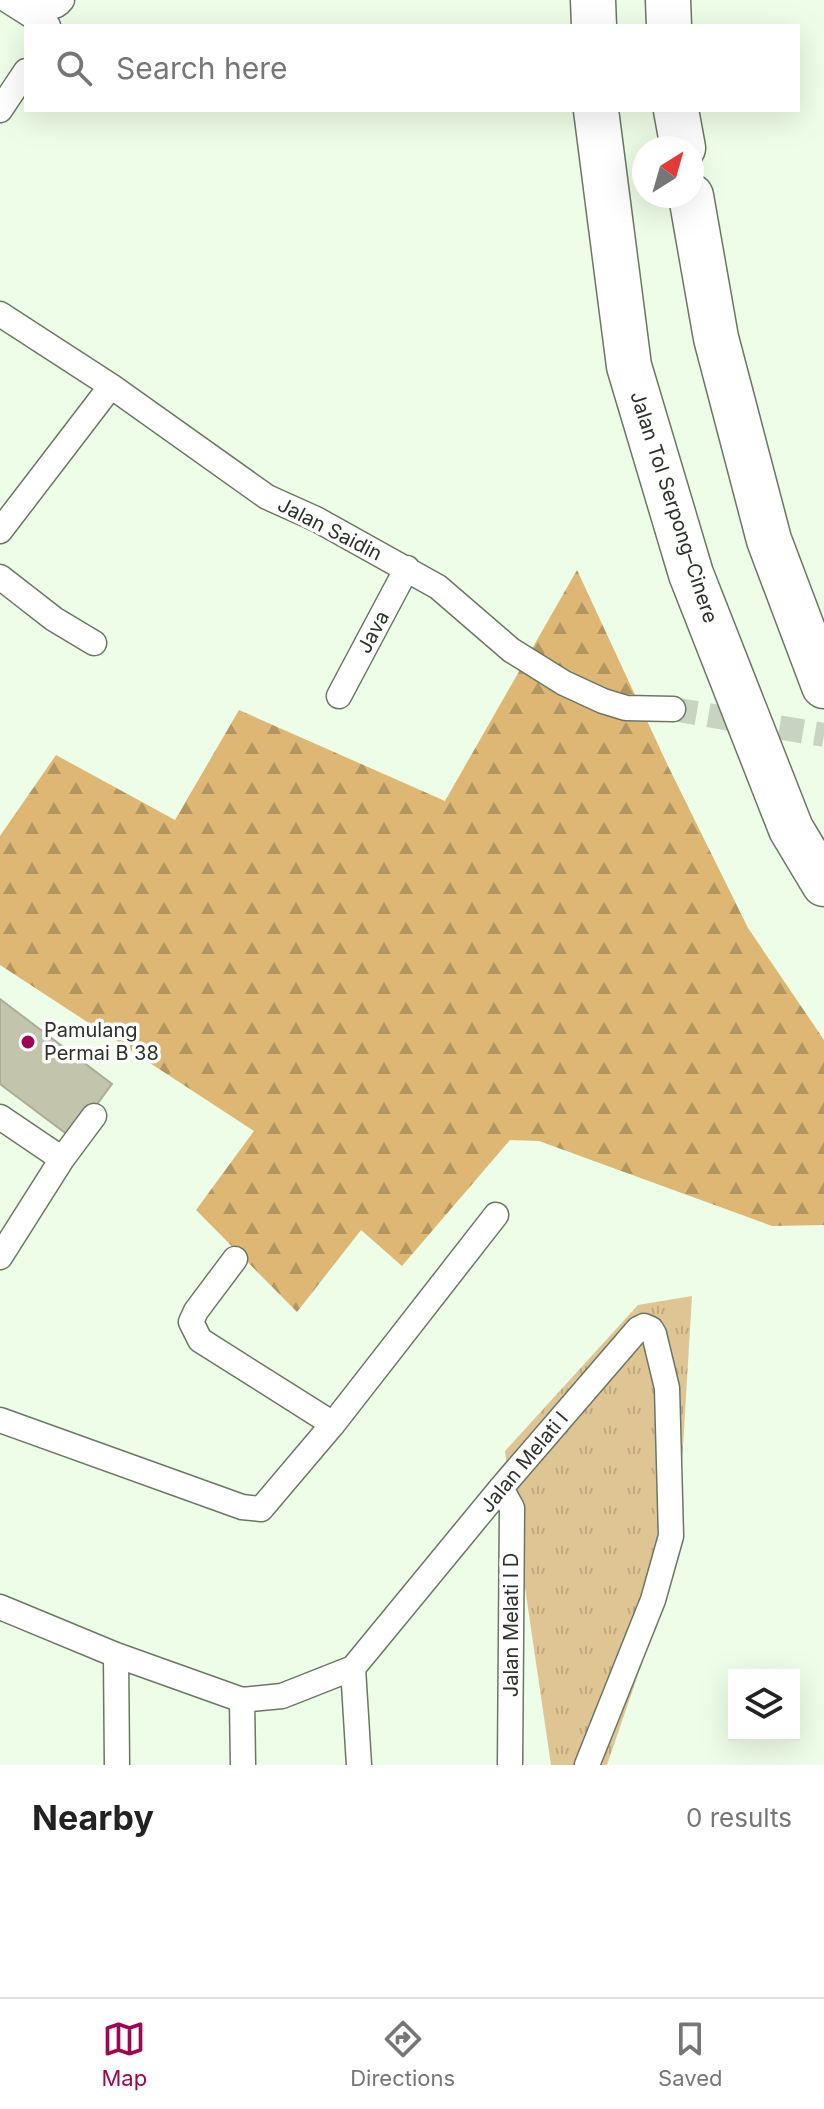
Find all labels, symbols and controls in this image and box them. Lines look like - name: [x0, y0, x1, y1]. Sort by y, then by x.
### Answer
- search box: [24, 24, 800, 112]
- icon: search: [52, 46, 96, 90]
- text: Search here: [116, 50, 288, 86]
- north arrow: [632, 136, 704, 208]
- street label: Jalan Tol Serpong–Cinere: [625, 388, 723, 626]
- street label: Jalan Saidin: [274, 492, 386, 566]
- street label: Java: [352, 607, 394, 657]
- place label: Pamulang Permai B 38: [44, 1018, 159, 1065]
- marker: Pamulang Permai B 38: [19, 1033, 37, 1051]
- street label: Jalan Melati I: [475, 1407, 573, 1517]
- street label: Jalan Melati I D: [499, 1553, 523, 1697]
- map controls: [728, 1669, 800, 1741]
- button: layers: [728, 1669, 800, 1741]
- text: Nearby: [32, 1797, 154, 1838]
- text: 0 results: [686, 1802, 792, 1833]
- tab: Map: [102, 2017, 147, 2091]
- tab: Directions: [350, 2017, 455, 2091]
- tab: Saved: [658, 2017, 722, 2091]

